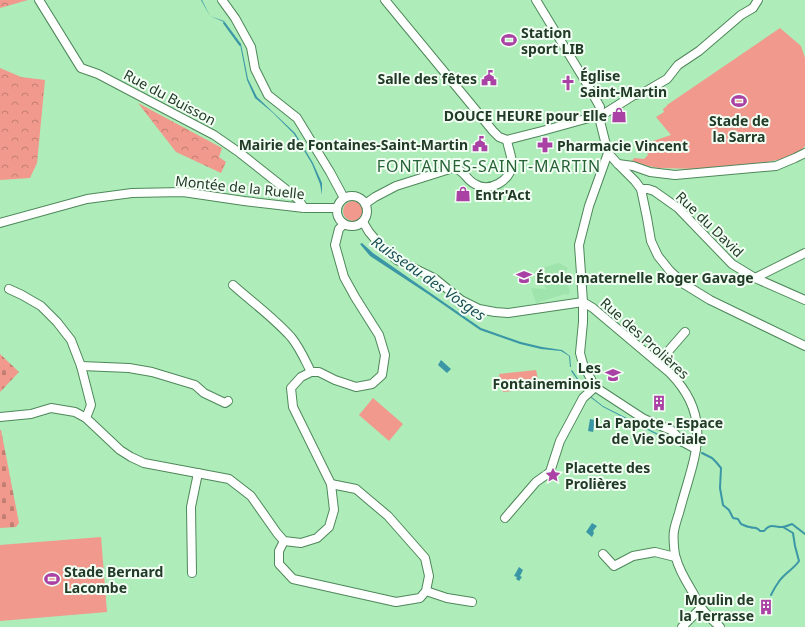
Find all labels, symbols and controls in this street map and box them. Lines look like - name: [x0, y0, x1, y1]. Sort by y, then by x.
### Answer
- place label: Station sport LIB: [521, 23, 584, 58]
- sports icon: Station sport LIB: [500, 31, 518, 49]
- street label: Rue du Buisson: [121, 65, 219, 129]
- place label: Église Saint-Martin: [580, 66, 667, 101]
- place label: Salle des fêtes: [377, 69, 477, 88]
- public building icon: Salle des fêtes: [480, 69, 498, 87]
- church icon: Église Saint-Martin: [559, 74, 577, 92]
- sports icon: Stade de la Sarra: [730, 92, 748, 110]
- place label: DOUCE HEURE pour Elle: [444, 106, 607, 125]
- shop icon: DOUCE HEURE pour Elle: [610, 106, 628, 124]
- place label: Stade de la Sarra: [709, 111, 769, 146]
- place label: Mairie de Fontaines-Saint-Martin: [239, 135, 468, 154]
- public building icon: Mairie de Fontaines-Saint-Martin: [471, 135, 489, 153]
- pharmacy icon: Pharmacie Vincent: [536, 136, 554, 154]
- place label: Pharmacie Vincent: [557, 136, 688, 155]
- district label: FONTAINES-SAINT-MARTIN: [377, 155, 601, 177]
- street label: Montée de la Ruelle: [174, 171, 306, 203]
- shop icon: Entr'Act: [454, 185, 472, 203]
- place label: Entr'Act: [475, 185, 531, 204]
- street label: Rue du David: [672, 187, 748, 261]
- water label: Ruisseau des Vosges: [368, 231, 490, 325]
- school or university icon: École maternelle Roger Gavage: [515, 268, 533, 286]
- place label: École maternelle Roger Gavage: [536, 268, 754, 287]
- street label: Rue des Prolières: [596, 293, 694, 383]
- place label: Les Fontaineminois: [492, 358, 601, 393]
- school or university icon: Les Fontaineminois: [604, 366, 622, 384]
- building icon: La Papote - Espace de Vie Sociale: [650, 394, 668, 412]
- place label: La Papote - Espace de Vie Sociale: [595, 413, 723, 448]
- place label: Placette des Prolières: [565, 458, 650, 493]
- place icon: Placette des Prolières: [544, 466, 562, 484]
- place label: Stade Bernard Lacombe: [64, 562, 163, 597]
- sports icon: Stade Bernard Lacombe: [43, 570, 61, 588]
- place label: Moulin de la Terrasse: [679, 590, 754, 625]
- building icon: Moulin de la Terrasse: [757, 598, 775, 616]

